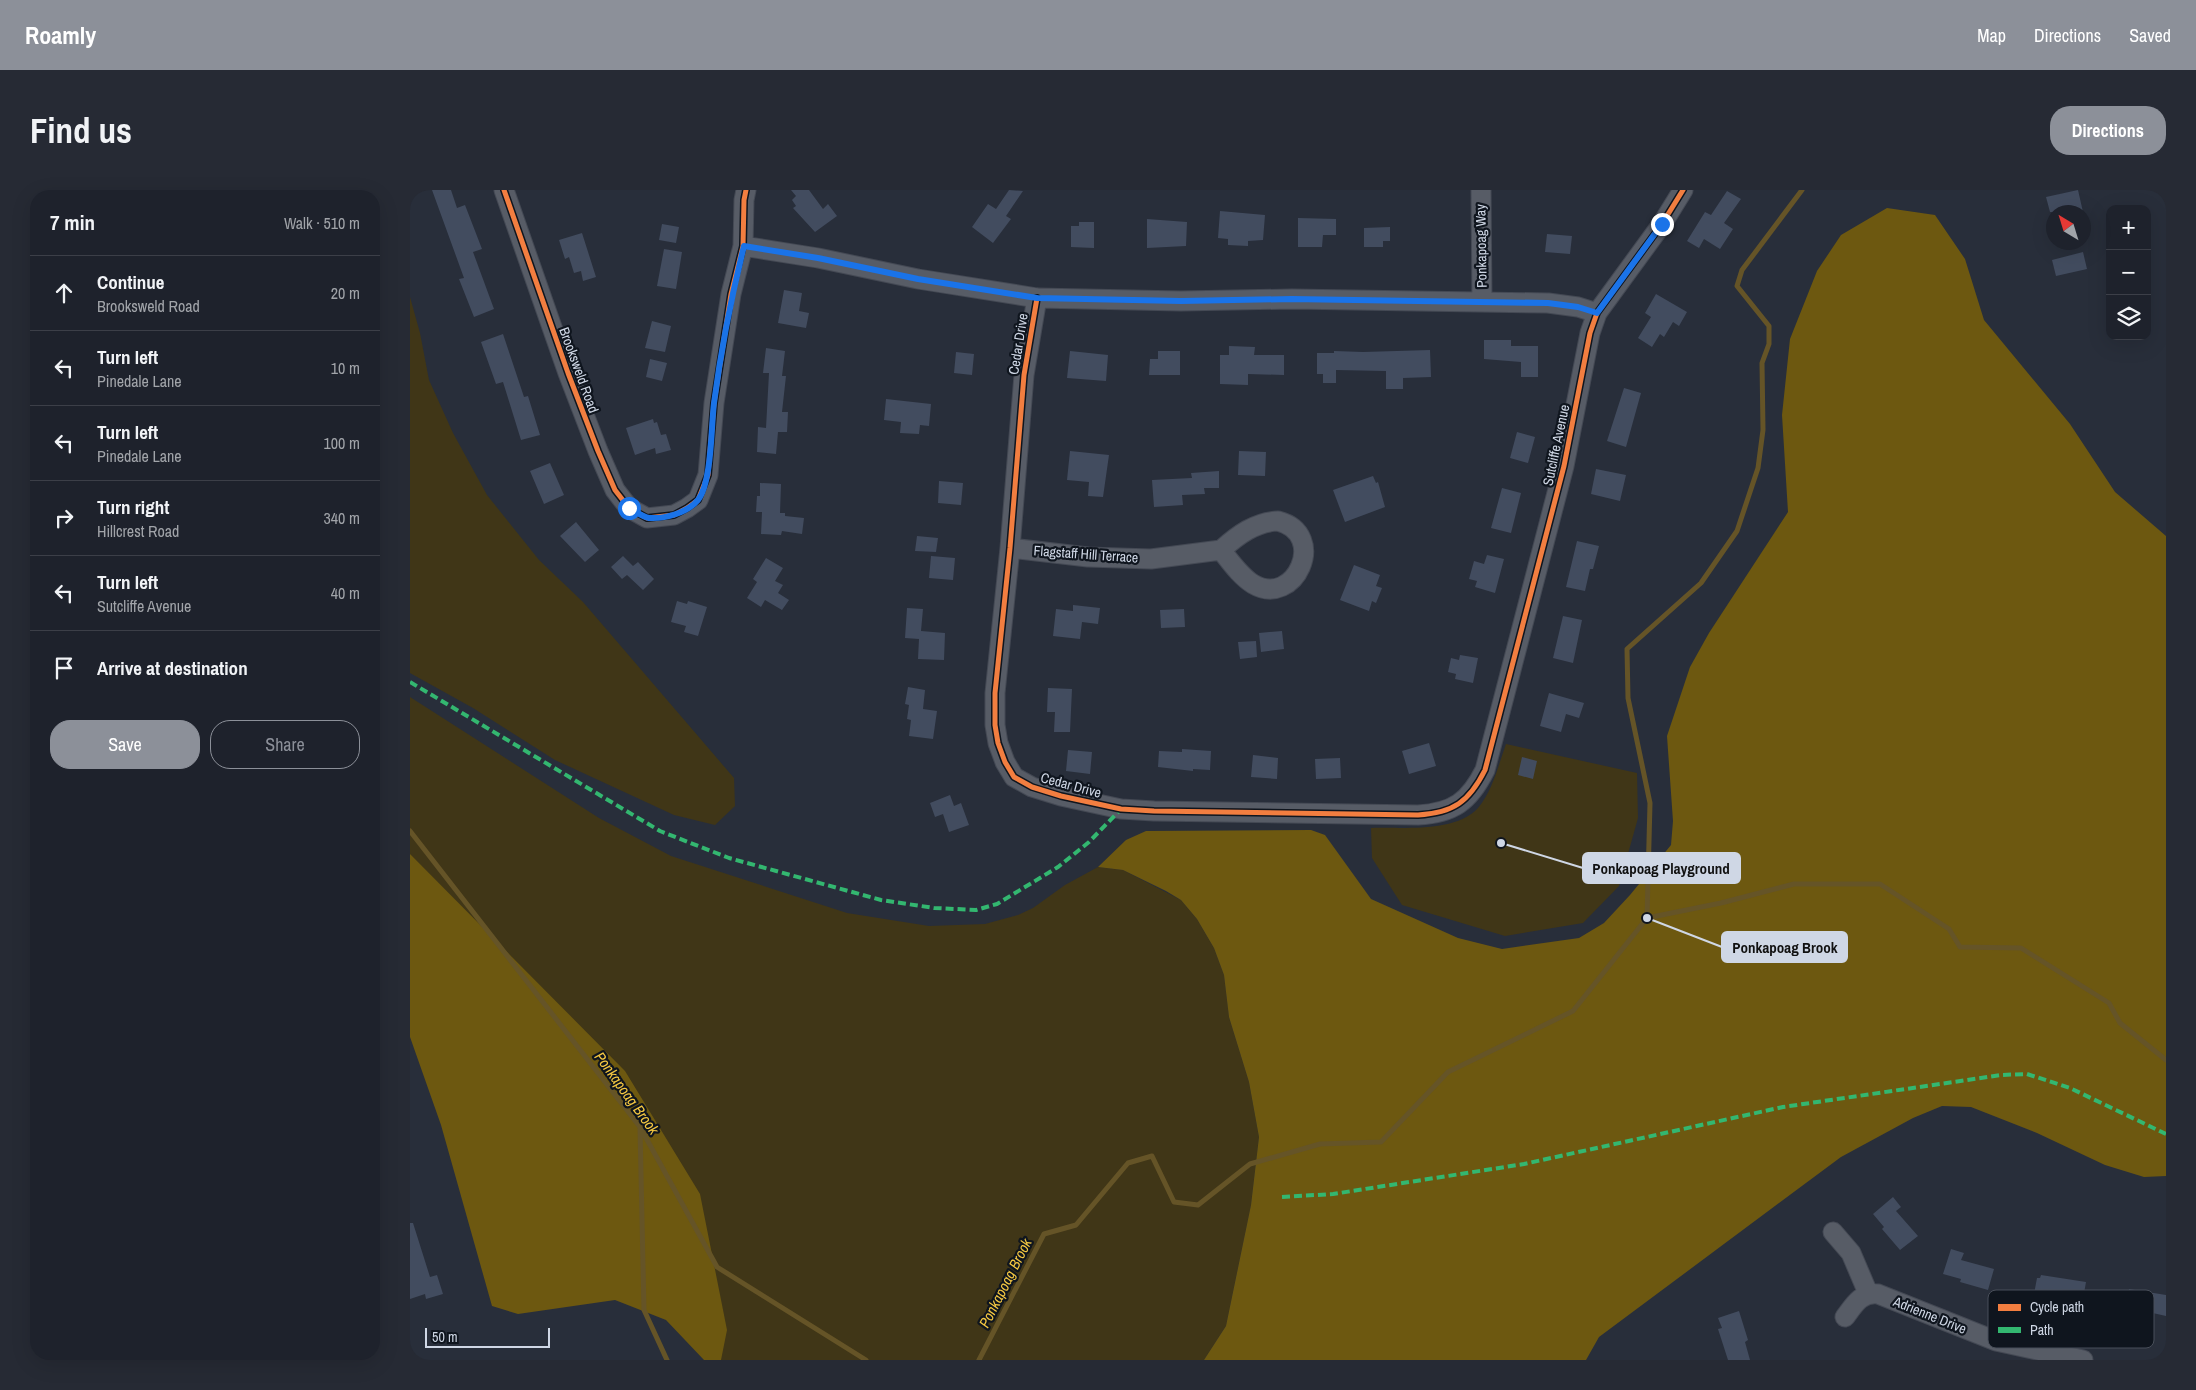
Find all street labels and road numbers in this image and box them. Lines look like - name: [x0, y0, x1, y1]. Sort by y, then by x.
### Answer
- street label: Ponkapoag Way: [1471, 204, 1491, 288]
- street label: Cedar Drive: [1004, 312, 1032, 376]
- street label: Brooksweld Road: [555, 325, 603, 415]
- street label: Sutcliffe Avenue: [1539, 403, 1573, 487]
- street label: Flagstaff Hill Terrace: [1033, 541, 1139, 567]
- street label: Cedar Drive: [1039, 768, 1103, 802]
- street label: Adrienne Drive: [1890, 1292, 1969, 1338]

